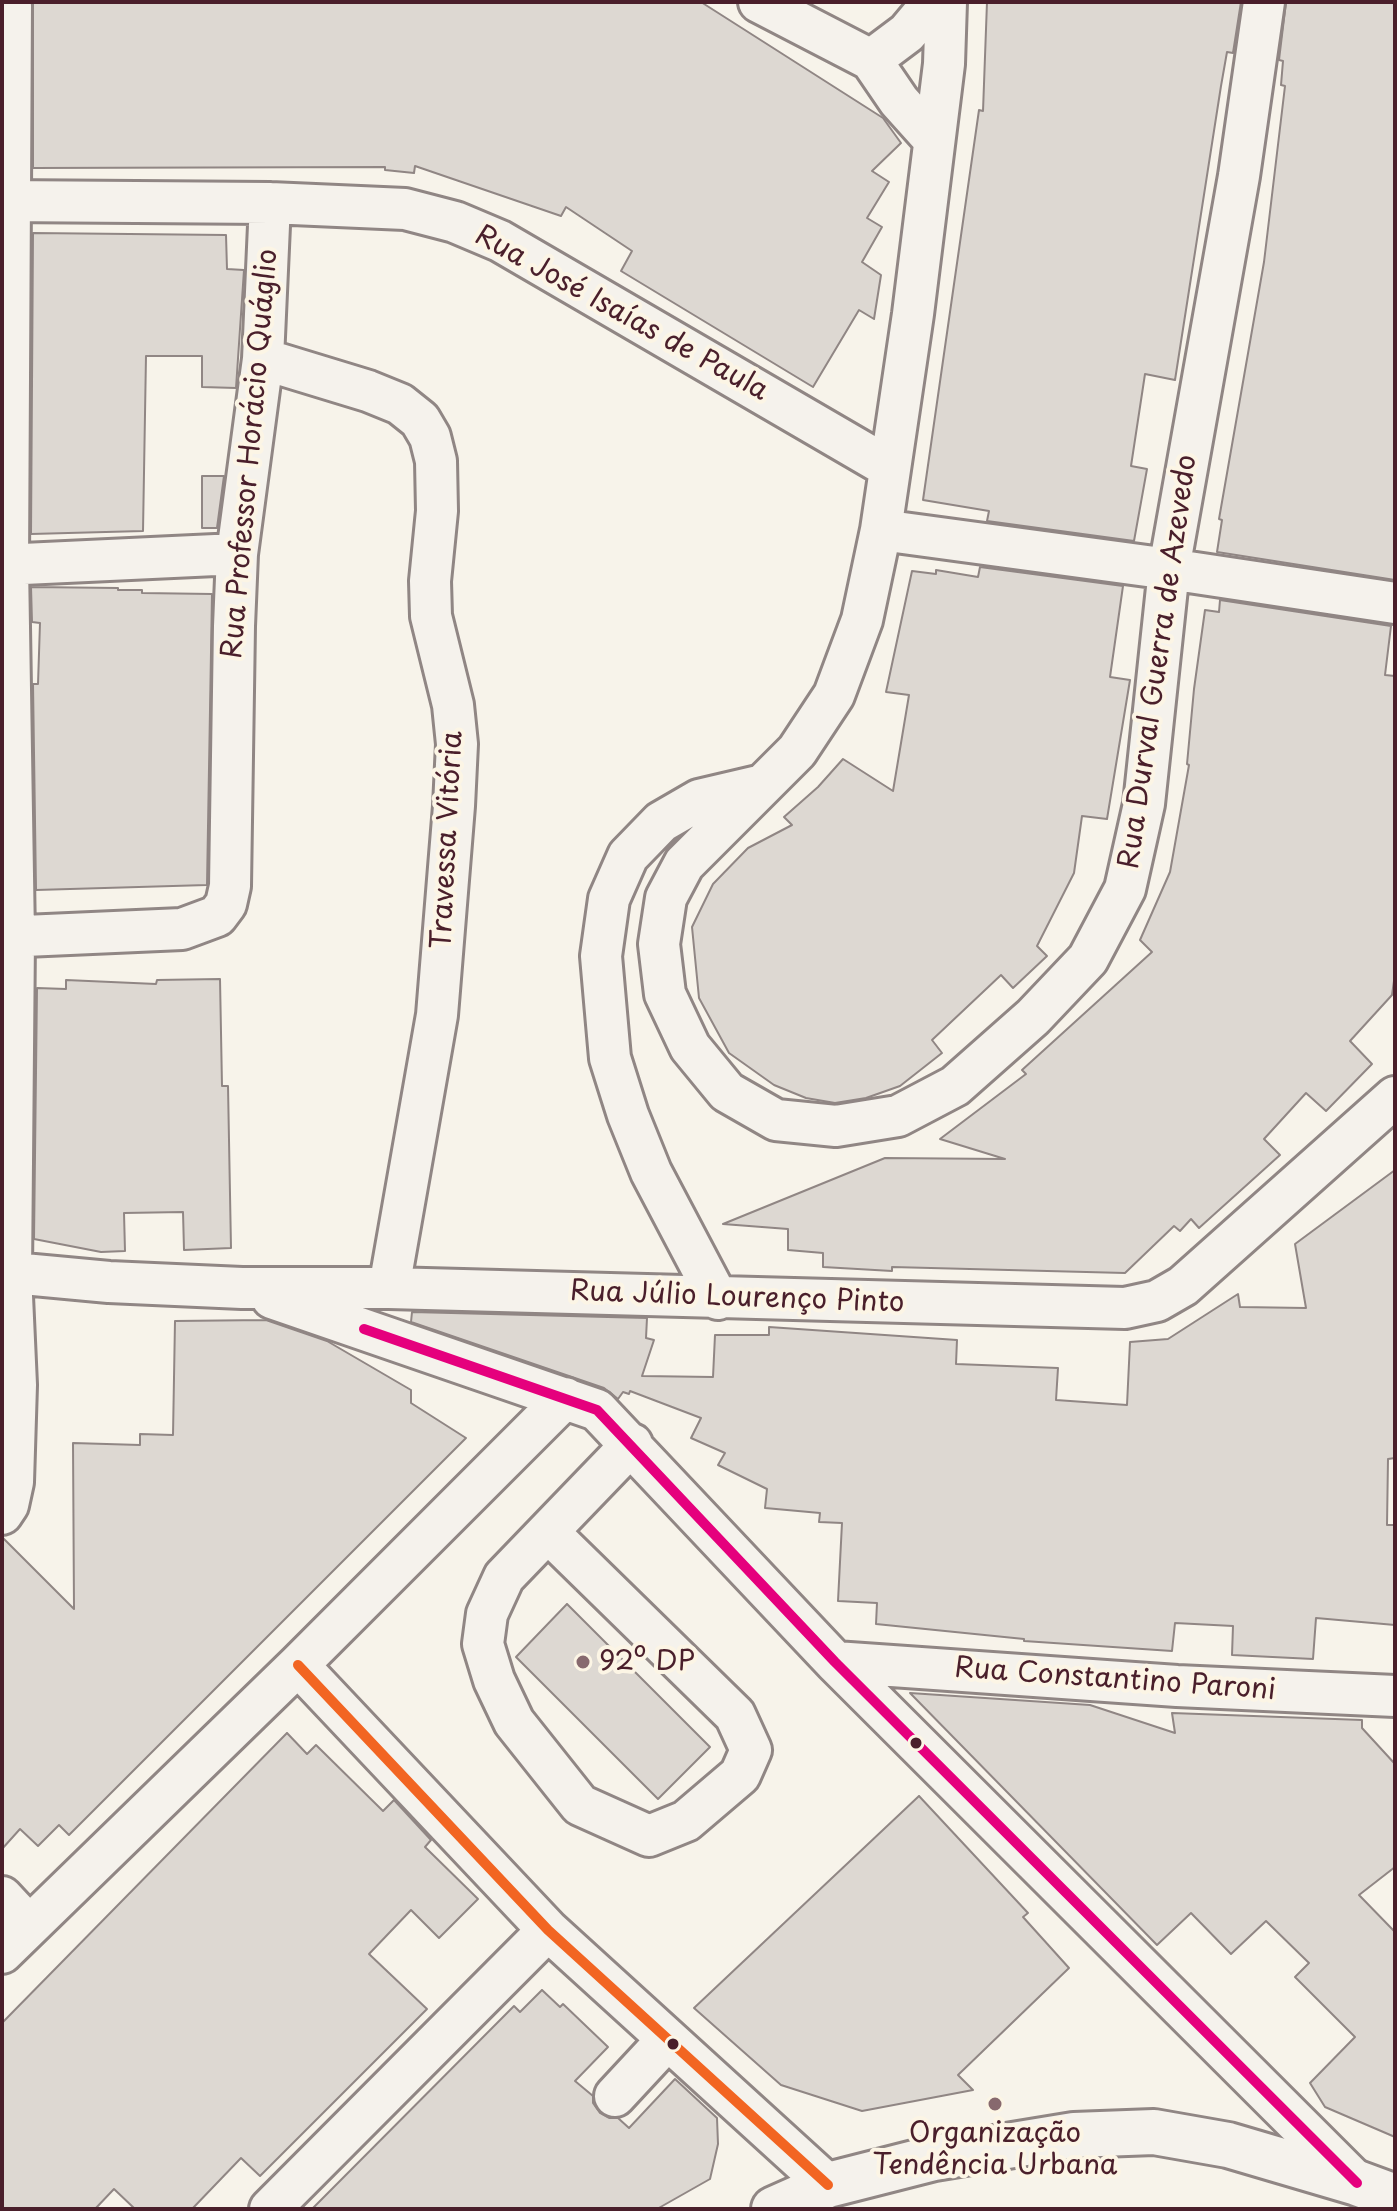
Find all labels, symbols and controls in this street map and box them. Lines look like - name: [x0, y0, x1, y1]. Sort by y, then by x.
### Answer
- street label: Rua José Isaías de Paula: [468, 219, 774, 409]
- street label: Rua Professor Horácio Quáglio: [216, 248, 286, 660]
- street label: Rua Durval Guerra de Azevedo: [1113, 453, 1205, 871]
- street label: Travessa Vitória: [426, 730, 470, 950]
- street label: Rua Júlio Lourenço Pinto: [569, 1275, 905, 1321]
- place label: 92º DP: [599, 1645, 695, 1679]
- street label: Rua Constantino Paroni: [953, 1652, 1277, 1708]
- marker: 92º DP: [574, 1653, 592, 1671]
- unlabelled marker: [908, 1735, 924, 1751]
- unlabelled marker: [665, 2036, 681, 2052]
- marker: Organização Tendência Urbana: [986, 2095, 1004, 2113]
- place label: Organização Tendência Urbana: [873, 2117, 1117, 2183]

